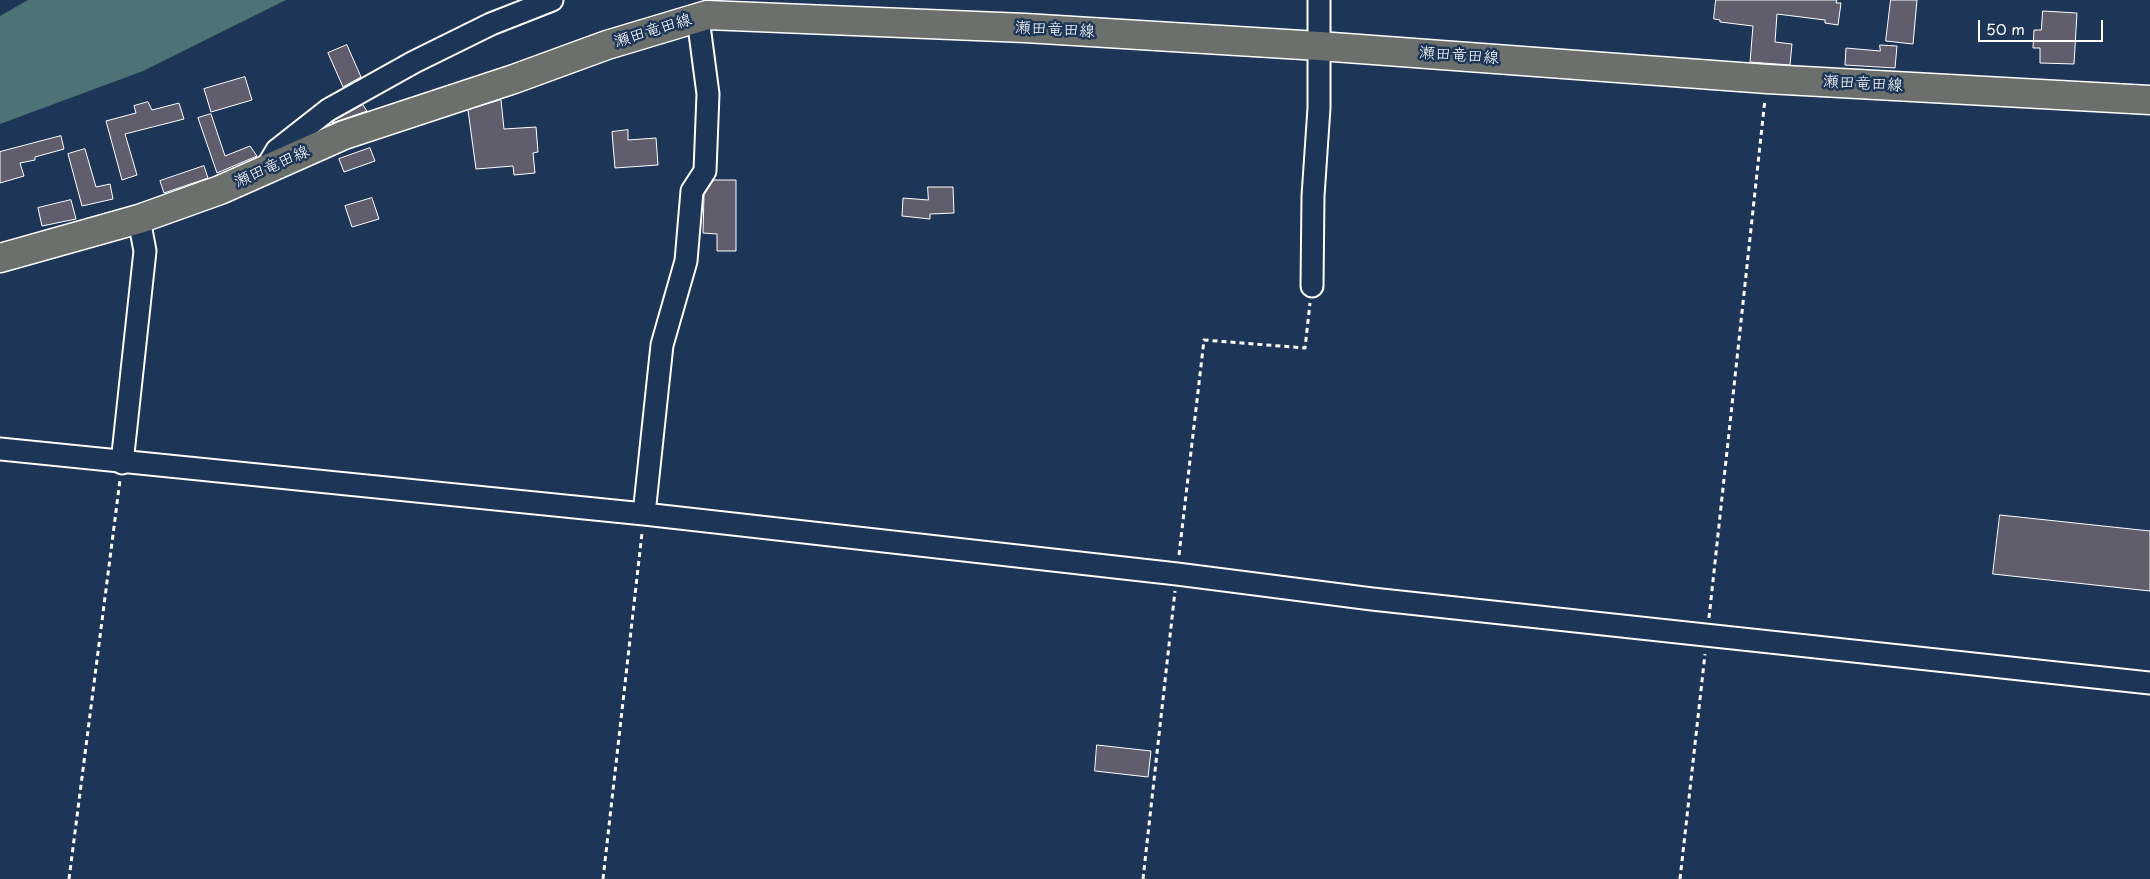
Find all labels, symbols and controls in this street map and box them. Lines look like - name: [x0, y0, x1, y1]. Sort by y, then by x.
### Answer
- street label: 瀬田竜田線: [612, 10, 694, 52]
- scale bar: [1980, 10, 2105, 42]
- text: 50 m: [1986, 17, 2025, 40]
- street label: 瀬田竜田線: [1015, 18, 1095, 42]
- street label: 瀬田竜田線: [1418, 44, 1500, 68]
- street label: 瀬田竜田線: [1823, 72, 1903, 96]
- street label: 瀬田竜田線: [232, 142, 312, 192]

